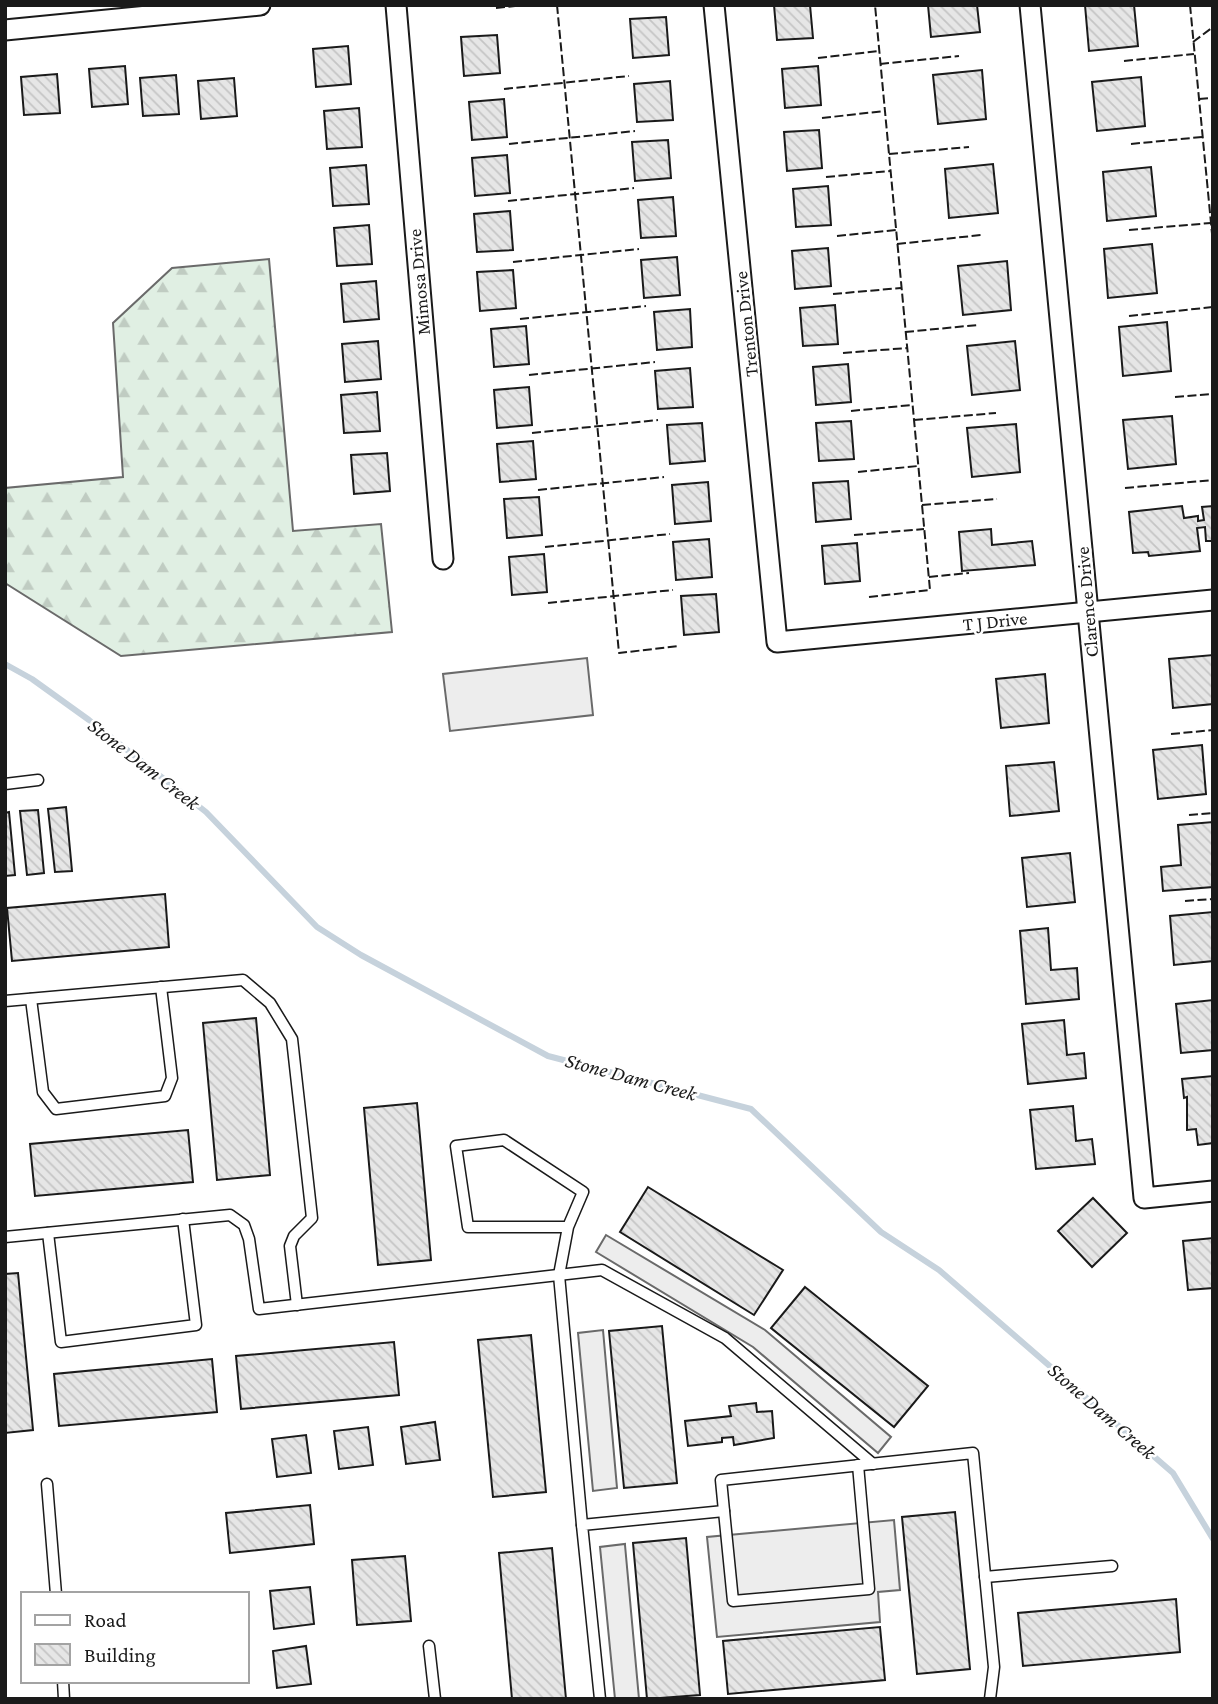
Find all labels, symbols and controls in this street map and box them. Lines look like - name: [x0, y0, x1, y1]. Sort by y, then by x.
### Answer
- street label: Mimosa Drive: [404, 228, 434, 336]
- street label: Trenton Drive: [730, 270, 762, 378]
- street label: Clarence Drive: [1072, 546, 1102, 658]
- street label: T J Drive: [962, 607, 1028, 635]
- water label: Stone Dam Creek: [83, 713, 205, 816]
- water label: Stone Dam Creek: [563, 1048, 700, 1106]
- water label: Stone Dam Creek: [1043, 1358, 1161, 1465]
- legend: [21, 1592, 248, 1683]
- text: Road: [84, 1608, 127, 1632]
- text: Building: [84, 1643, 156, 1667]

